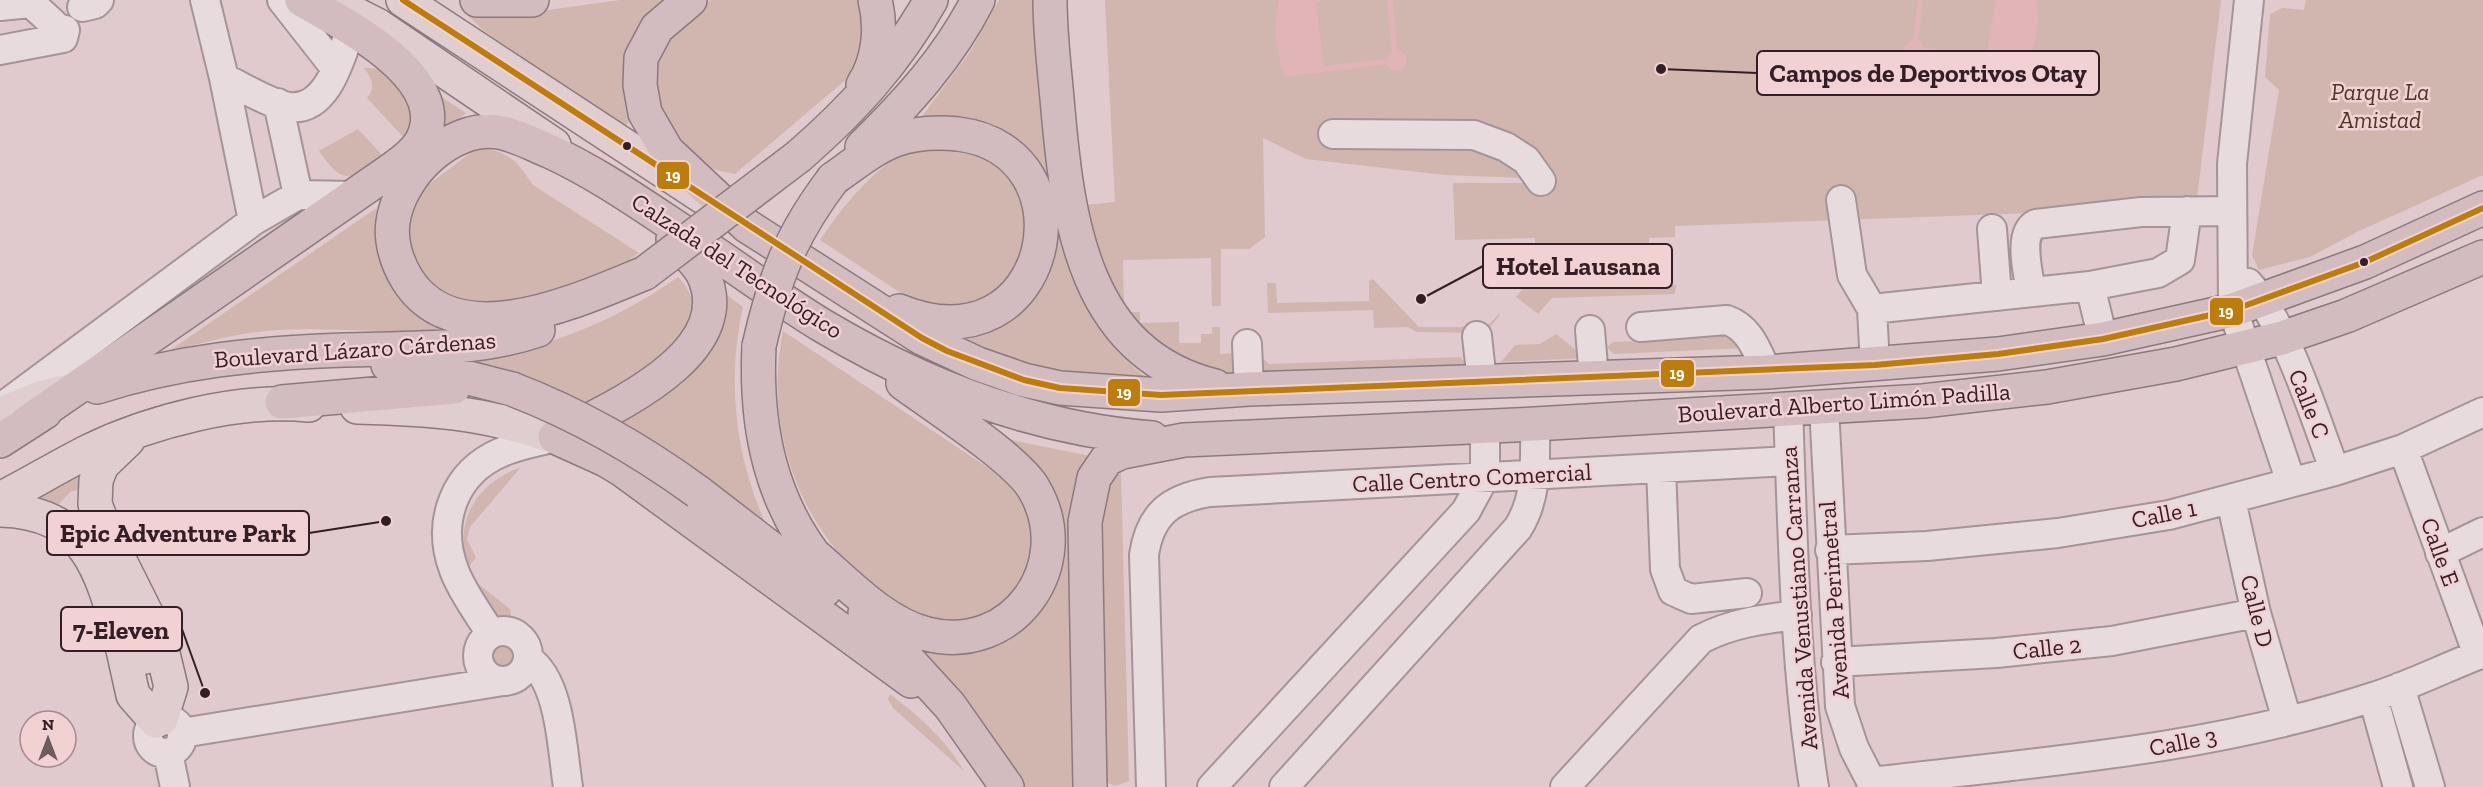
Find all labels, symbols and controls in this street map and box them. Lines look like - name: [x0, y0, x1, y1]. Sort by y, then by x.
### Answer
- callout: Campos de Deportivos Otay: [1757, 51, 2099, 95]
- text: Campos de Deportivos Otay: [1769, 57, 2087, 89]
- park label: Parque La Amistad: [2331, 77, 2429, 134]
- unlabelled marker: [621, 140, 633, 152]
- line badge: 19: [656, 161, 690, 190]
- text: 19: [665, 166, 681, 185]
- street label: Calzada del Tecnológico: [626, 186, 848, 345]
- callout: Hotel Lausana: [1483, 244, 1672, 288]
- text: Hotel Lausana: [1496, 250, 1660, 282]
- unlabelled marker: [2358, 256, 2370, 268]
- line badge: 19: [2209, 297, 2244, 326]
- text: 19: [2218, 302, 2234, 321]
- street label: Boulevard Lázaro Cárdenas: [213, 325, 497, 374]
- line badge: 19: [1660, 359, 1695, 388]
- text: 19: [1669, 364, 1685, 383]
- street label: Calle C: [2283, 365, 2336, 443]
- street label: Boulevard Alberto Limón Padilla: [1677, 376, 2012, 429]
- line badge: 19: [1107, 378, 1141, 407]
- text: 19: [1116, 383, 1132, 402]
- street label: Avenida Venustiano Carranza: [1773, 445, 1824, 751]
- street label: Calle Centro Comercial: [1352, 457, 1592, 498]
- street label: Calle 1: [2129, 493, 2199, 534]
- street label: Avenida Perimetral: [1812, 500, 1855, 700]
- callout: Epic Adventure Park: [47, 511, 309, 555]
- street label: Calle E: [2415, 514, 2466, 590]
- text: Epic Adventure Park: [60, 517, 297, 549]
- street label: Calle D: [2235, 572, 2280, 650]
- callout: 7-Eleven: [61, 607, 182, 651]
- text: 7-Eleven: [73, 614, 170, 646]
- street label: Calle 2: [2011, 629, 2083, 666]
- north arrow: [18, 709, 78, 769]
- text: N: [42, 715, 54, 734]
- street label: Calle 3: [2147, 721, 2219, 762]

